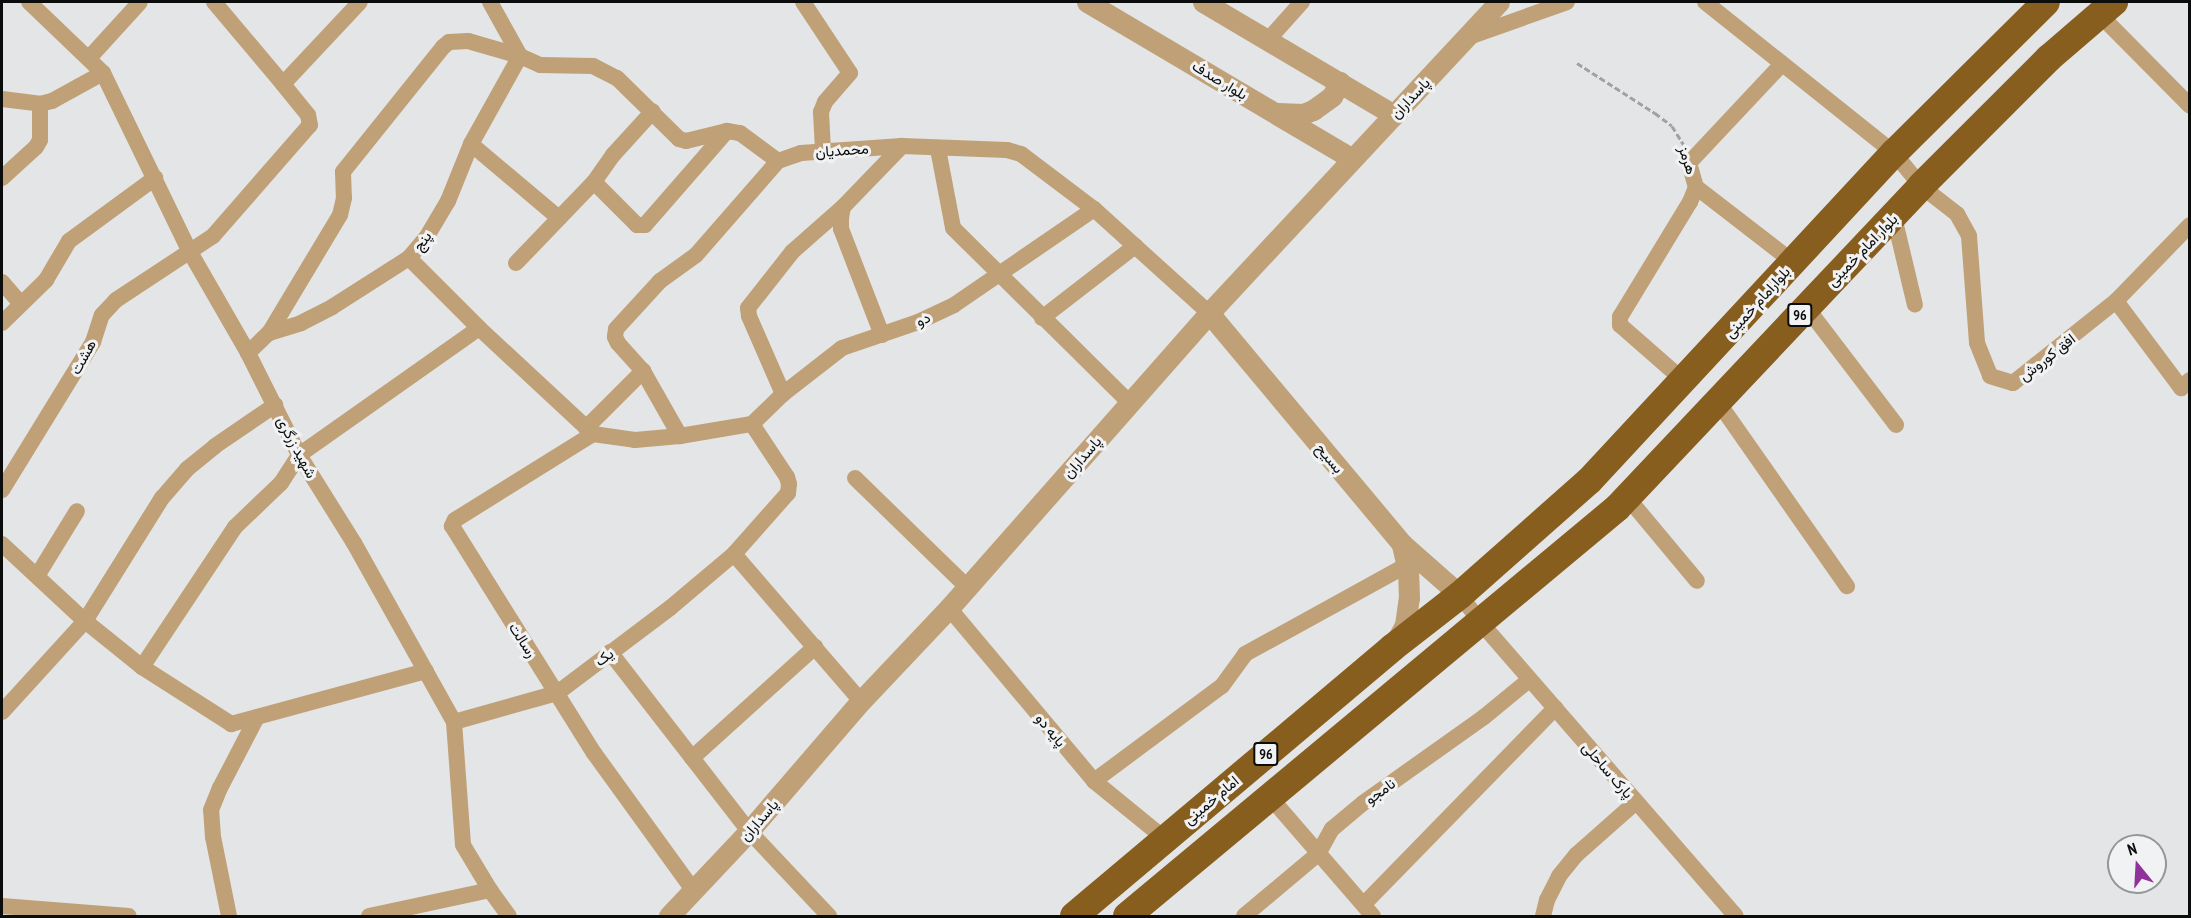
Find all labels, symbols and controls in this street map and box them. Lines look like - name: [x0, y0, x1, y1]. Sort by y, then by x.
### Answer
- street label: بلوار صدف: [1189, 57, 1251, 103]
- street label: پاسداران: [1386, 74, 1434, 122]
- street label: محمدیان: [815, 139, 869, 161]
- street label: هرمز: [1675, 144, 1701, 176]
- street label: بلوار امام خمینی: [1823, 210, 1901, 290]
- street label: پنج: [409, 228, 435, 254]
- street label: بلوارامام خمینی: [1720, 263, 1794, 341]
- road number: 96: [1786, 304, 1814, 326]
- street label: دو: [913, 308, 933, 330]
- street label: افق کوروش: [2015, 329, 2079, 385]
- street label: هشت: [66, 336, 100, 378]
- street label: شهید زرگری: [273, 413, 321, 481]
- street label: پاسداران: [1059, 432, 1105, 482]
- street label: بسیح: [1312, 439, 1348, 477]
- street label: رسالت: [505, 619, 541, 661]
- street label: یک: [591, 644, 617, 670]
- street label: پایه دو: [1032, 710, 1070, 750]
- street label: پارک ساحلی: [1579, 738, 1637, 802]
- road number: 96: [1252, 743, 1280, 765]
- street label: امام خمینی: [1180, 772, 1242, 828]
- street label: نامجو: [1361, 774, 1399, 808]
- street label: پاسداران: [736, 795, 782, 845]
- north arrow: [2107, 834, 2167, 894]
- text: N: [2125, 838, 2139, 860]

